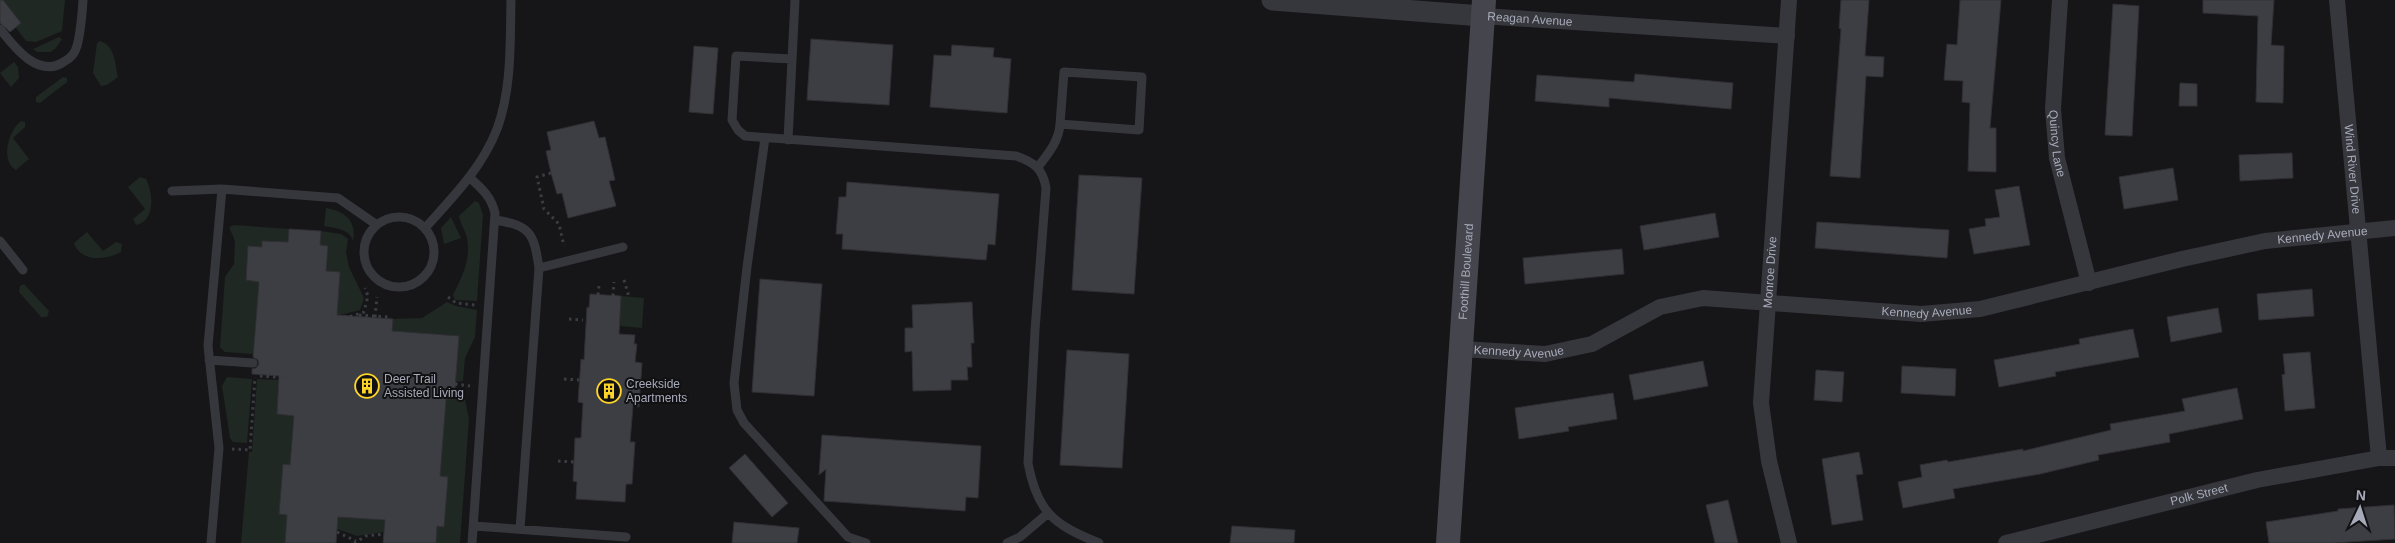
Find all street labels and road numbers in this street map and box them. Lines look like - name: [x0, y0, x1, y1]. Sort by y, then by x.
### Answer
- street label: Reagan Avenue: [1487, 9, 1573, 29]
- street label: Quincy Lane: [2046, 109, 2069, 179]
- street label: Wind River Drive: [2341, 124, 2364, 215]
- street label: Foothill Boulevard: [1456, 223, 1476, 320]
- street label: Kennedy Avenue: [2277, 224, 2368, 247]
- street label: Monroe Drive: [1761, 235, 1780, 309]
- street label: Kennedy Avenue: [1881, 303, 1973, 321]
- street label: Kennedy Avenue: [1473, 343, 1566, 361]
- street label: Polk Street: [2169, 480, 2230, 509]

